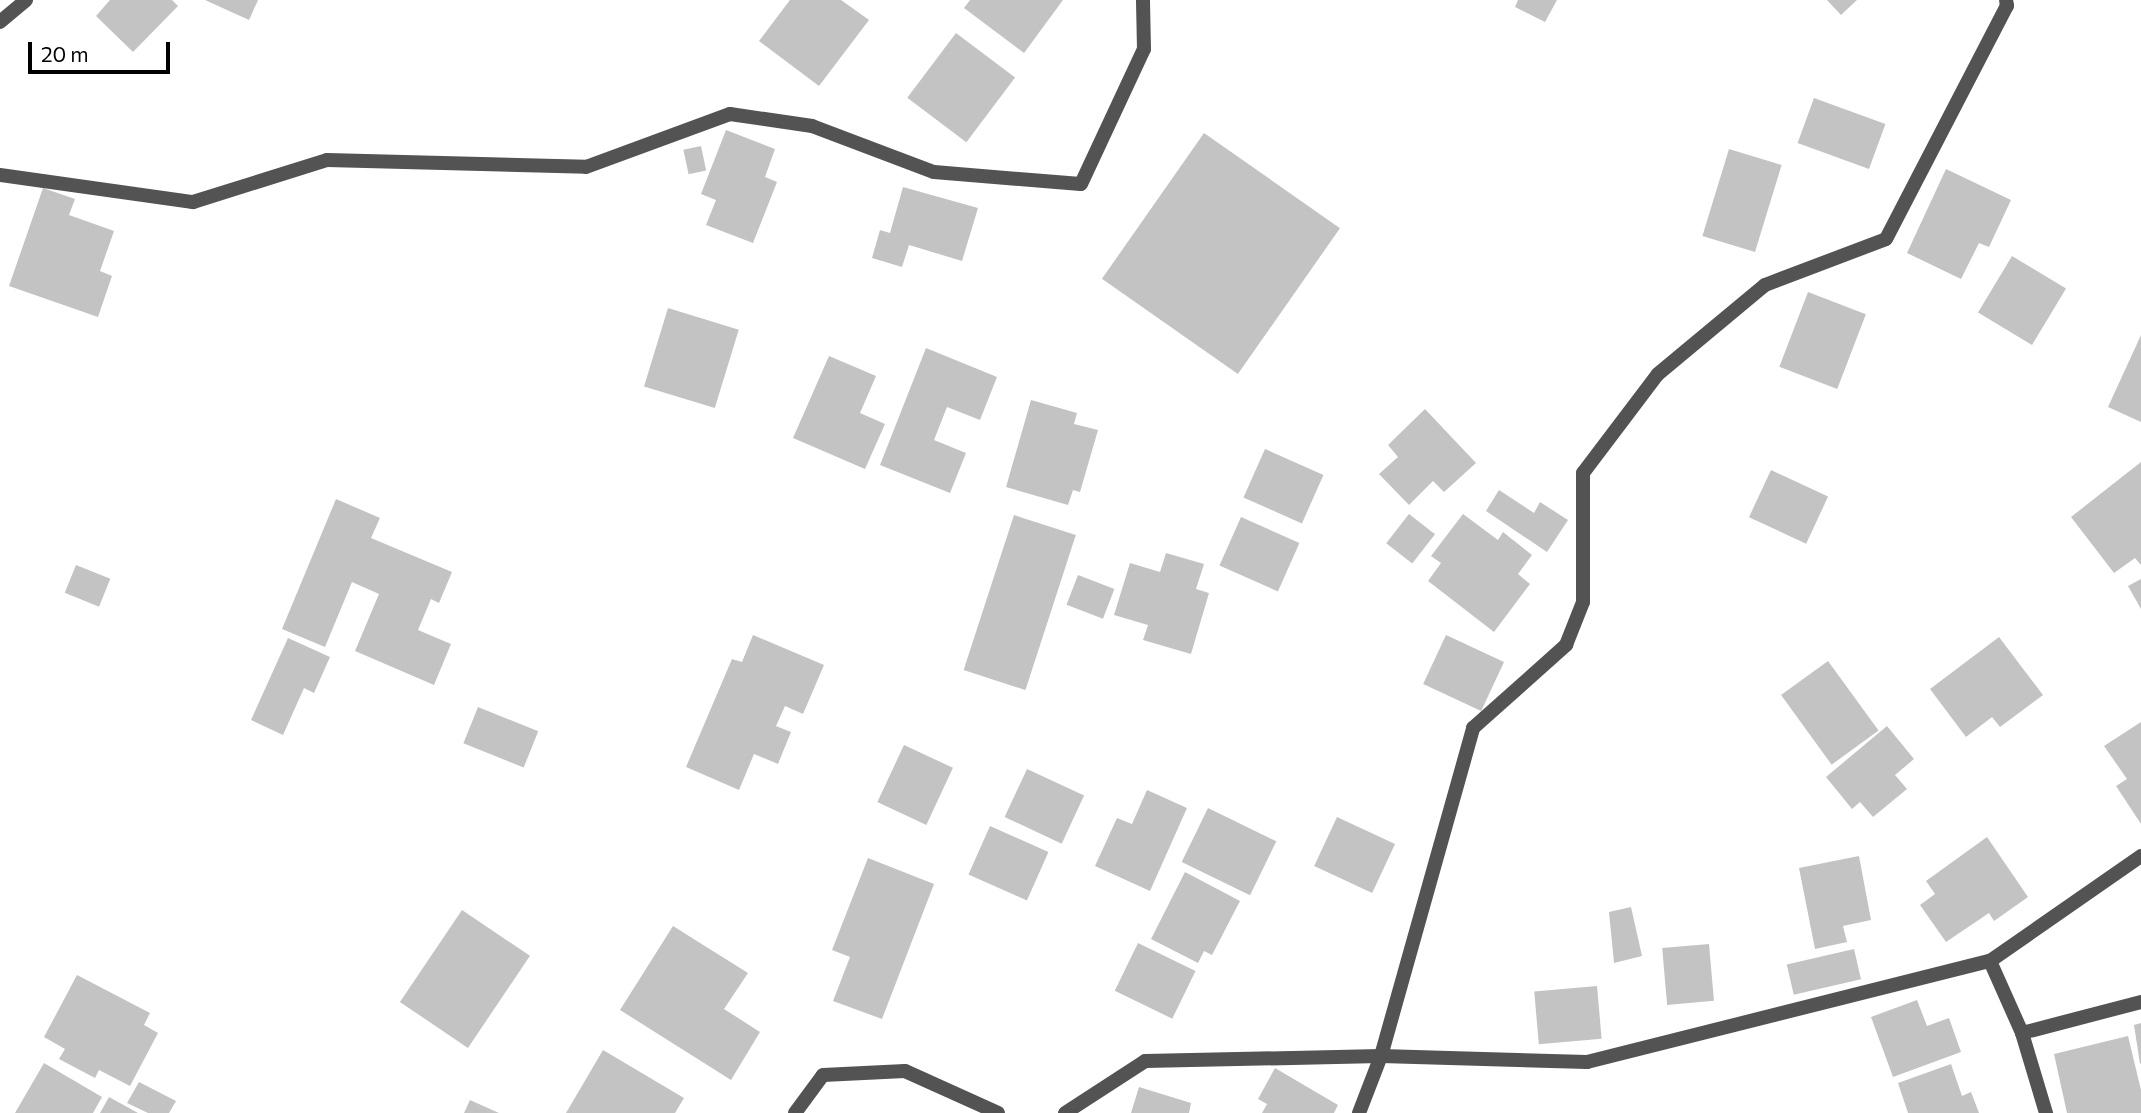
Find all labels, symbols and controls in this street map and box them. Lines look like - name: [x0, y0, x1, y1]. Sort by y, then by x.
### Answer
- scale bar: [32, 28, 173, 72]
- text: 20 m: [41, 41, 89, 66]

